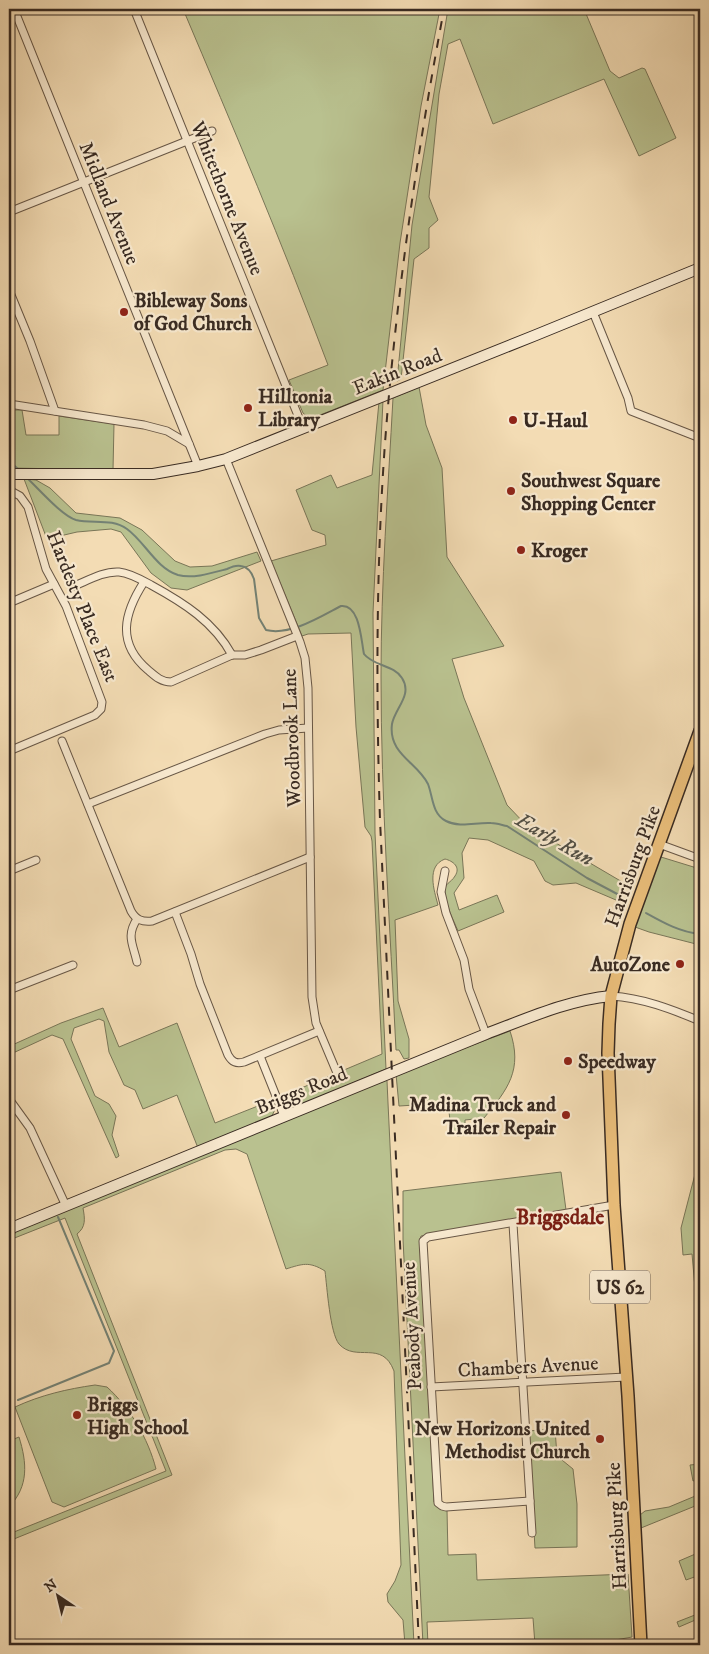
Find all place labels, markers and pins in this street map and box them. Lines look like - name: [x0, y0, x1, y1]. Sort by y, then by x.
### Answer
- place label: Bibleway Sons of God Church: [134, 289, 253, 337]
- marker: Bibleway Sons of God Church: [118, 306, 130, 318]
- place label: Hilltonia Library: [258, 385, 333, 433]
- marker: Hilltonia Library: [242, 402, 254, 414]
- place label: U-Haul: [523, 409, 589, 434]
- marker: U-Haul: [507, 414, 519, 426]
- place label: Southwest Square Shopping Center: [521, 469, 661, 517]
- marker: Southwest Square Shopping Center: [505, 485, 517, 497]
- place label: Kroger: [531, 539, 588, 564]
- marker: Kroger: [515, 544, 527, 556]
- place label: AutoZone: [589, 953, 671, 978]
- marker: AutoZone: [674, 958, 686, 970]
- place label: Speedway: [578, 1050, 656, 1075]
- marker: Speedway: [562, 1055, 574, 1067]
- place label: Madina Truck and Trailer Repair: [409, 1093, 557, 1141]
- marker: Madina Truck and Trailer Repair: [560, 1109, 572, 1121]
- place label: Briggs High School: [87, 1393, 189, 1441]
- marker: Briggs High School: [71, 1409, 83, 1421]
- place label: New Horizons United Methodist Church: [415, 1417, 591, 1465]
- marker: New Horizons United Methodist Church: [594, 1433, 606, 1445]

